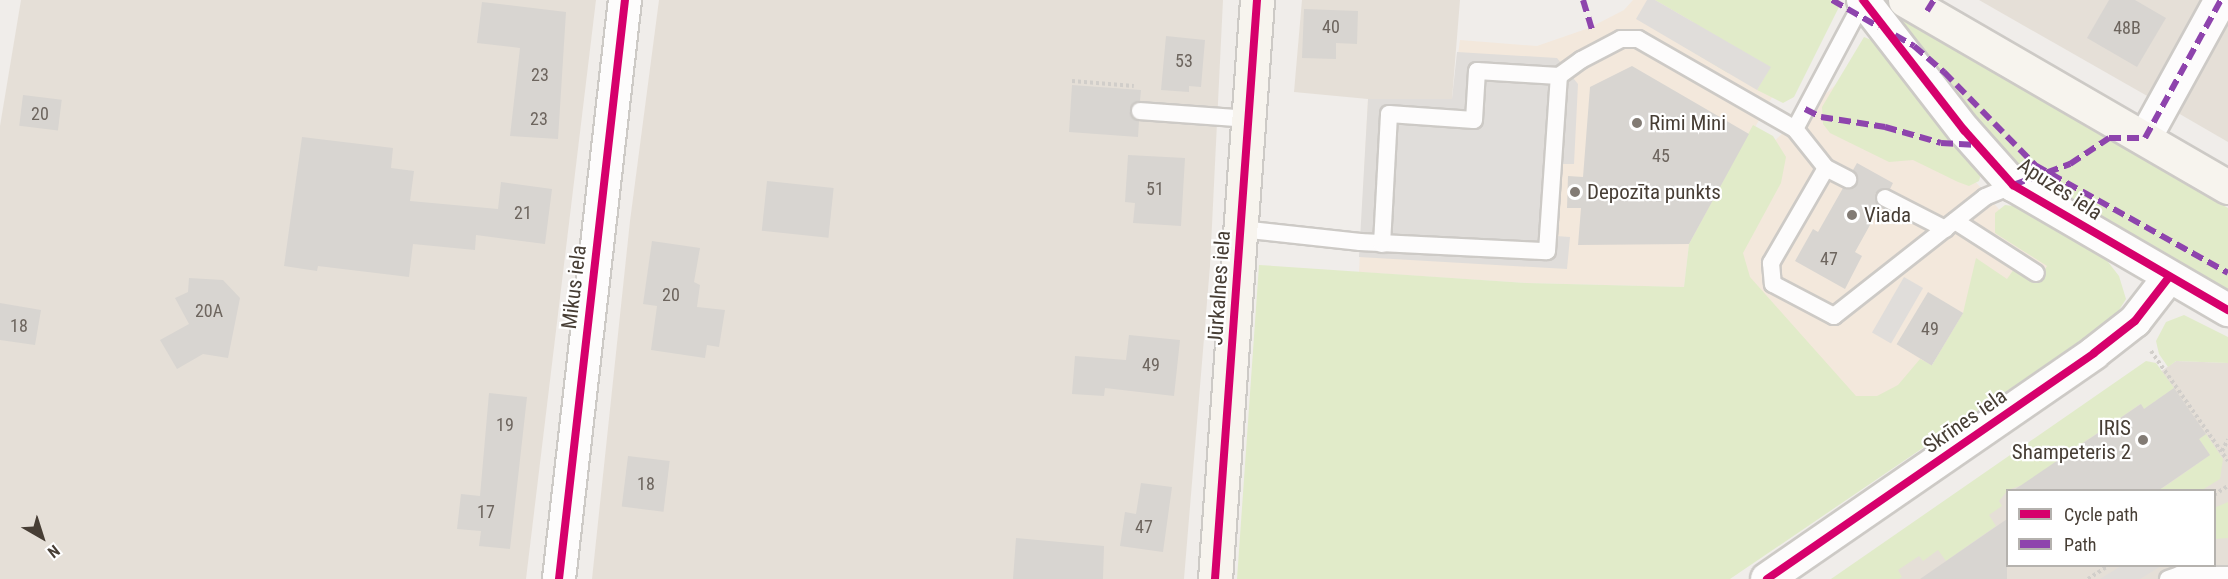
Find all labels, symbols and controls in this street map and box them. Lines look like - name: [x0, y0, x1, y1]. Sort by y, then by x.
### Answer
- house number: 40: [1322, 16, 1340, 38]
- house number: 48B: [2113, 17, 2141, 39]
- house number: 53: [1175, 50, 1193, 72]
- house number: 23: [531, 64, 549, 86]
- house number: 20: [31, 103, 49, 125]
- house number: 23: [530, 108, 548, 130]
- place label: Rimi Mini: [1649, 110, 1726, 136]
- marker: Rimi Mini: [1630, 116, 1644, 130]
- house number: 45: [1652, 145, 1670, 167]
- street label: Apuzes iela: [2013, 152, 2107, 226]
- house number: 51: [1146, 178, 1164, 200]
- place label: Depozīta punkts: [1587, 179, 1721, 205]
- marker: Depozīta punkts: [1568, 185, 1582, 199]
- house number: 21: [514, 202, 532, 224]
- place label: Viada: [1864, 202, 1911, 228]
- marker: Viada: [1845, 208, 1859, 222]
- street label: Jūrkalnes iela: [1202, 230, 1236, 346]
- street label: Mikus iela: [556, 244, 592, 330]
- house number: 47: [1820, 248, 1838, 270]
- house number: 20: [662, 284, 680, 306]
- house number: 20A: [195, 300, 223, 322]
- house number: 18: [10, 315, 28, 337]
- house number: 49: [1921, 318, 1939, 340]
- house number: 49: [1142, 354, 1160, 376]
- street label: Skrīnes iela: [1919, 383, 2011, 459]
- house number: 19: [496, 414, 514, 436]
- place label: IRIS Shampeteris 2: [2012, 415, 2131, 465]
- marker: IRIS Shampeteris 2: [2136, 433, 2150, 447]
- house number: 18: [637, 473, 655, 495]
- legend: [2006, 489, 2216, 567]
- house number: 17: [477, 501, 495, 523]
- text: Cycle path: [2064, 504, 2138, 525]
- north arrow: [12, 507, 72, 567]
- house number: 47: [1135, 516, 1153, 538]
- text: Path: [2064, 534, 2097, 555]
- text: N: [44, 541, 63, 562]

